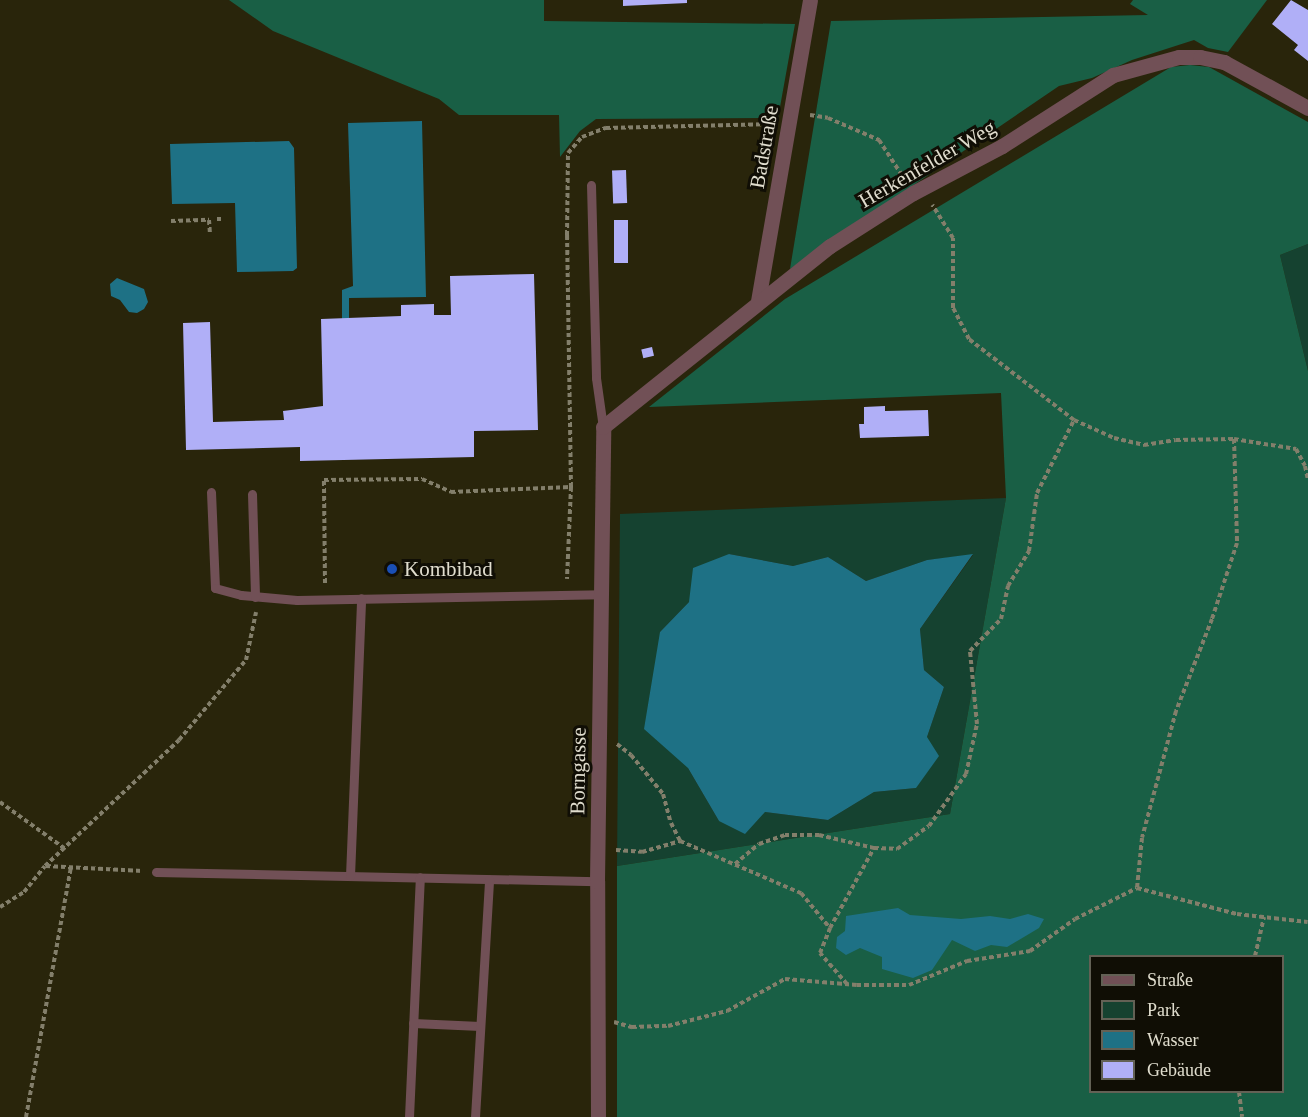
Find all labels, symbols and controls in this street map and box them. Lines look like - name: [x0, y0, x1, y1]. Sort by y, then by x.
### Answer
- street label: Badstraße: [744, 103, 784, 191]
- street label: Herkenfelder Weg: [854, 115, 1000, 213]
- place label: Kombibad: [404, 556, 493, 582]
- marker: Kombibad: [385, 562, 399, 576]
- street label: Borngasse: [565, 727, 591, 815]
- legend: [1089, 955, 1284, 1093]
- text: Straße: [1147, 970, 1193, 990]
- text: Park: [1147, 1000, 1180, 1020]
- text: Wasser: [1147, 1030, 1199, 1050]
- text: Gebäude: [1147, 1060, 1211, 1080]

